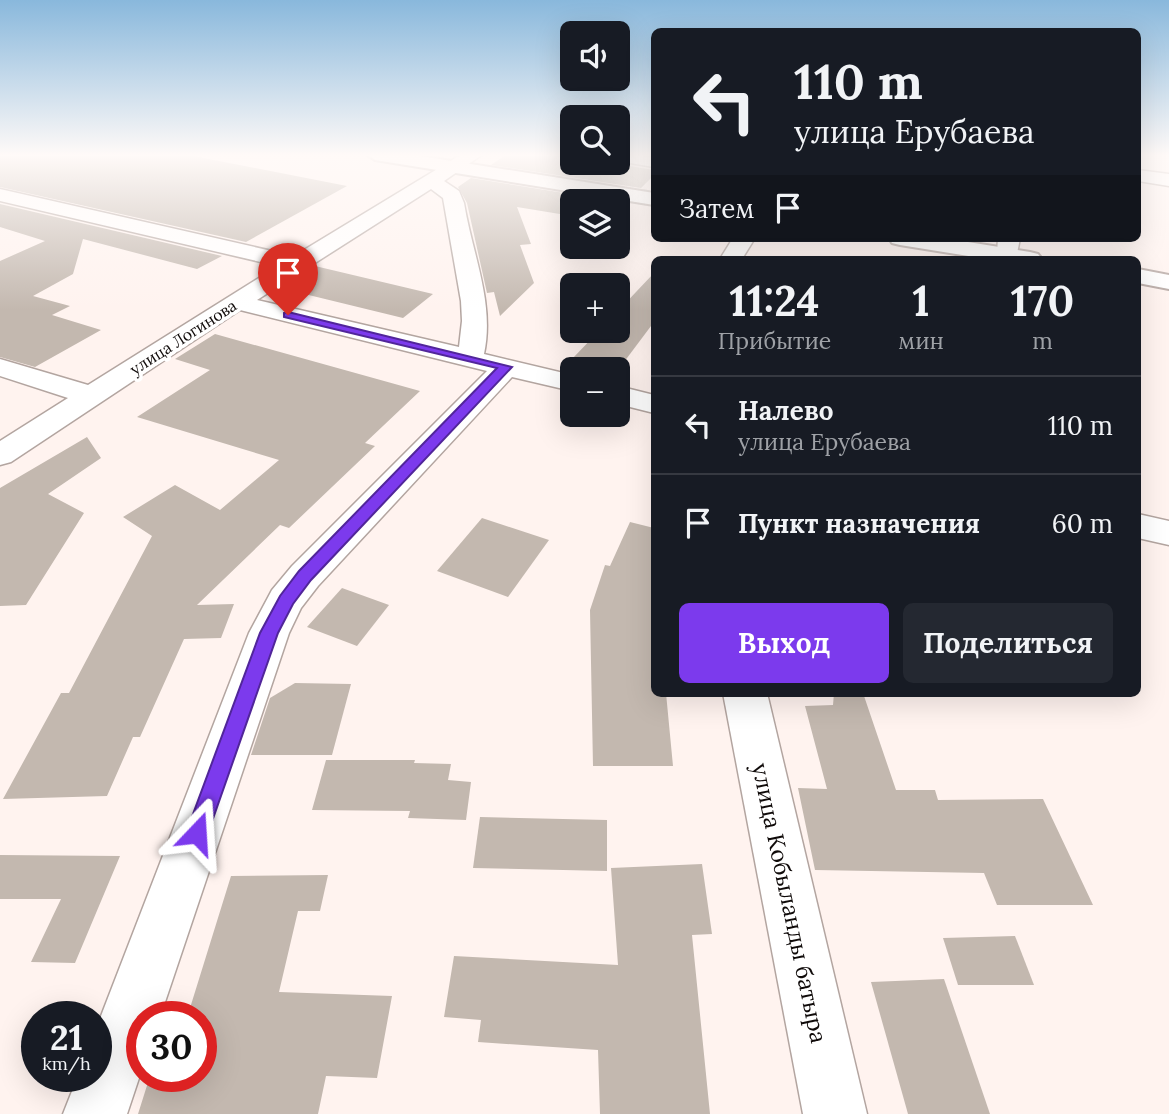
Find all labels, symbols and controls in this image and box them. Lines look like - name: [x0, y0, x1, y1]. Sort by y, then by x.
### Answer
- map controls: [560, 21, 630, 427]
- button: sound: [560, 21, 630, 91]
- text: 110 m: [794, 50, 923, 112]
- icon: left: [679, 56, 770, 147]
- button: search: [560, 105, 630, 175]
- text: улица Ерубаева: [794, 111, 1035, 152]
- button: layers: [560, 189, 630, 259]
- icon: arrive: [769, 189, 807, 227]
- text: Затем: [679, 192, 755, 225]
- pin: [258, 243, 318, 315]
- icon: arrive: [269, 254, 307, 292]
- button: +: [560, 273, 630, 343]
- text: 11:24: [730, 274, 820, 328]
- text: 1: [912, 274, 930, 328]
- text: 170: [1011, 274, 1074, 328]
- street label: улица Логинова: [126, 295, 240, 379]
- text: Прибытие: [718, 326, 831, 355]
- text: мин: [898, 326, 944, 355]
- text: m: [1032, 326, 1053, 355]
- button: −: [560, 357, 630, 427]
- text: Налево: [738, 394, 834, 427]
- icon: left: [679, 406, 717, 444]
- text: 110 m: [1048, 409, 1113, 442]
- text: улица Ерубаева: [738, 427, 911, 456]
- icon: arrive: [679, 504, 717, 542]
- text: Пункт назначения: [738, 507, 980, 540]
- text: 60 m: [1052, 507, 1113, 540]
- button: Выход: [679, 603, 889, 683]
- button: Поделиться: [903, 603, 1113, 683]
- street label: улица Кобыланды батыра: [746, 760, 834, 1046]
- position arrow: [160, 796, 234, 870]
- speed limit sign: 30: [126, 1001, 217, 1092]
- text: 21: [50, 1015, 83, 1060]
- text: km/h: [42, 1052, 91, 1075]

